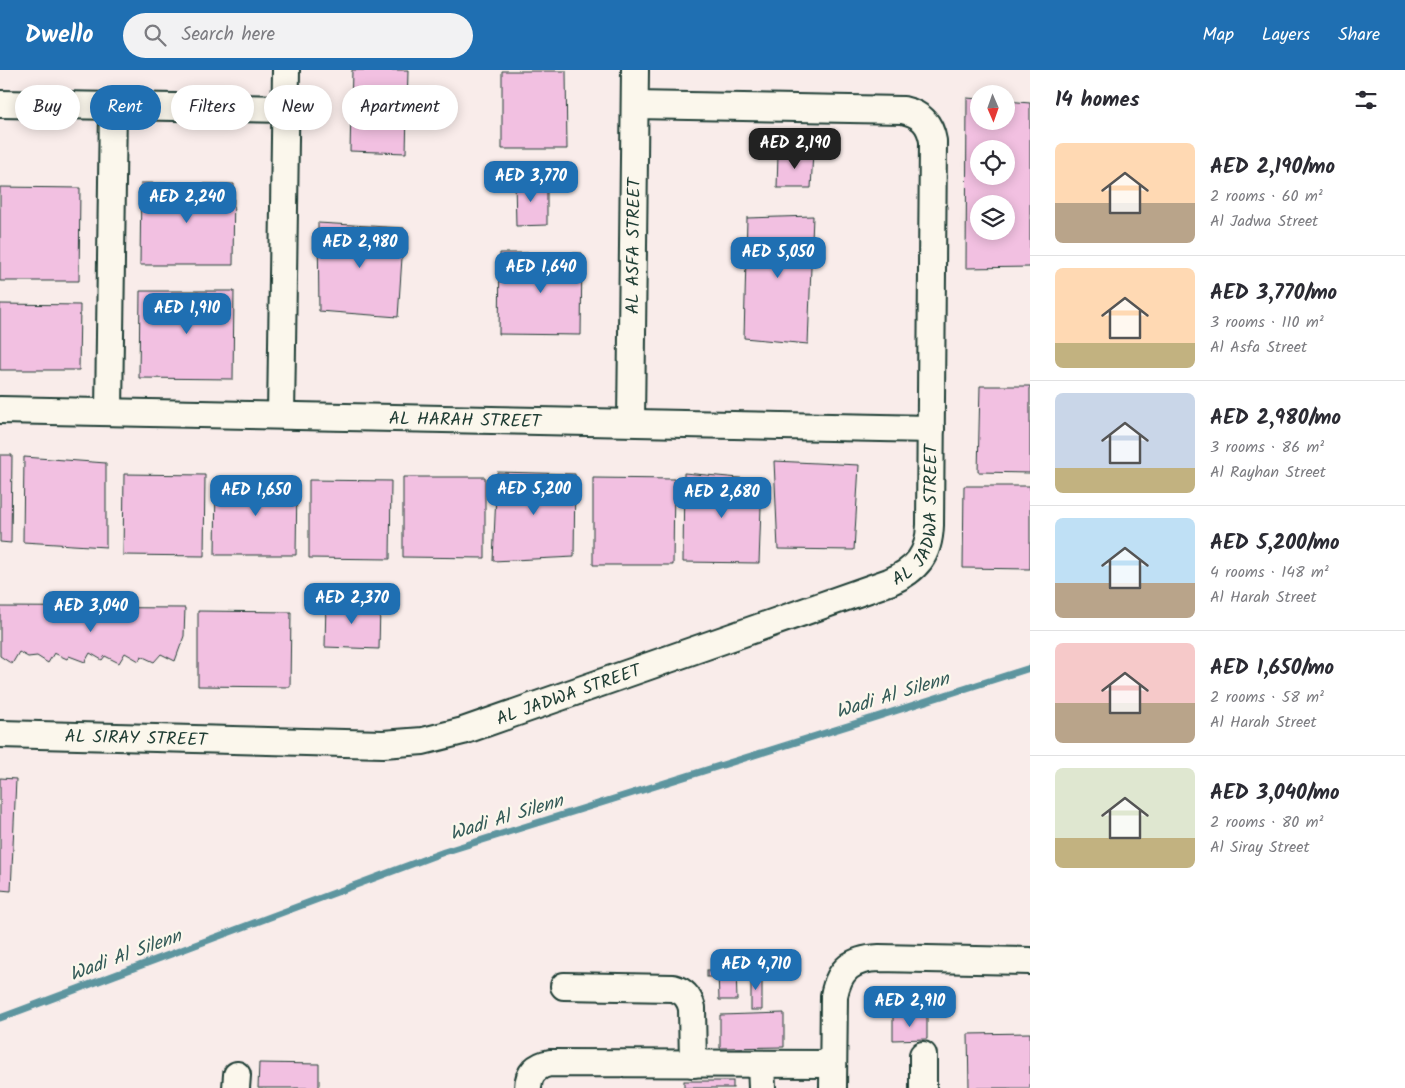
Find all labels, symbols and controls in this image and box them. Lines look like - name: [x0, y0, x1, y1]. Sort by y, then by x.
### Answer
- search box: [123, 13, 473, 58]
- text: Dwello: [25, 16, 93, 55]
- text: Search here: [181, 20, 275, 50]
- icon: search: [141, 21, 169, 49]
- text: Map: [1203, 21, 1234, 50]
- text: Layers: [1262, 21, 1310, 50]
- text: Share: [1338, 21, 1380, 50]
- text: 14 homes: [1055, 84, 1140, 117]
- chip: Buy: [15, 85, 80, 130]
- chip: Rent: [90, 85, 161, 130]
- chip: Filters: [171, 85, 254, 130]
- chip: New: [264, 85, 332, 130]
- chip: Apartment: [342, 85, 458, 130]
- north arrow: [970, 85, 1015, 130]
- map controls: [970, 85, 1015, 240]
- icon: filters: [1352, 86, 1380, 114]
- pin: AED 2,190: [738, 128, 852, 170]
- text: AED 2,190: [760, 131, 830, 156]
- button: locate: [970, 140, 1015, 185]
- text: AED 2,190/mo: [1210, 151, 1335, 184]
- pin: AED 3,770: [474, 160, 588, 203]
- icon: home: [1095, 163, 1155, 223]
- text: AED 3,770: [495, 164, 567, 189]
- street label: AL ASFA STREET: [619, 176, 650, 314]
- pin: AED 2,240: [130, 182, 244, 224]
- text: 2 rooms · 60 m²: [1210, 184, 1323, 209]
- text: AED 2,240: [149, 185, 225, 210]
- button: layers: [970, 195, 1015, 240]
- text: Al Jadwa Street: [1210, 209, 1318, 234]
- pin: AED 2,980: [303, 226, 417, 269]
- text: AED 2,980: [323, 230, 397, 255]
- pin: AED 5,050: [721, 236, 835, 279]
- text: AED 5,050: [742, 240, 814, 265]
- pin: AED 1,640: [484, 252, 598, 294]
- text: AED 1,640: [506, 255, 576, 280]
- text: AED 3,770/mo: [1210, 277, 1337, 310]
- icon: home: [1095, 288, 1155, 348]
- pin: AED 1,910: [130, 292, 244, 335]
- text: AED 1,910: [154, 296, 220, 321]
- text: 3 rooms · 110 m²: [1210, 310, 1324, 335]
- text: Al Asfa Street: [1210, 335, 1307, 360]
- text: AED 2,980/mo: [1210, 402, 1341, 435]
- street label: AL HARAH STREET: [388, 405, 543, 437]
- icon: home: [1095, 413, 1155, 473]
- text: 3 rooms · 86 m²: [1210, 435, 1324, 460]
- street label: AL JADWA STREET: [887, 443, 947, 594]
- text: Al Rayhan Street: [1210, 460, 1326, 485]
- pin: AED 1,650: [199, 474, 313, 517]
- pin: AED 5,200: [477, 474, 591, 516]
- pin: AED 2,680: [665, 476, 779, 519]
- text: AED 5,200: [497, 477, 571, 502]
- text: AED 1,650: [221, 478, 291, 503]
- text: AED 2,680: [684, 480, 760, 505]
- text: AED 5,200/mo: [1210, 527, 1340, 560]
- icon: home: [1095, 538, 1155, 598]
- text: 4 rooms · 148 m²: [1210, 560, 1329, 585]
- pin: AED 2,370: [295, 582, 409, 625]
- text: Al Harah Street: [1210, 585, 1317, 610]
- text: AED 2,370: [315, 586, 389, 611]
- pin: AED 3,040: [34, 590, 148, 633]
- text: AED 3,040: [54, 594, 128, 619]
- text: AED 1,650/mo: [1210, 652, 1334, 685]
- street label: AL JADWA STREET: [492, 656, 646, 734]
- icon: home: [1095, 663, 1155, 723]
- water label: Wadi Al Silenn: [832, 664, 955, 727]
- text: 2 rooms · 58 m²: [1210, 685, 1324, 710]
- text: Al Harah Street: [1210, 710, 1317, 735]
- street label: AL SIRAY STREET: [64, 723, 209, 755]
- text: AED 3,040/mo: [1210, 777, 1340, 810]
- water label: Wadi Al Silenn: [446, 786, 569, 849]
- icon: home: [1095, 788, 1155, 848]
- text: 2 rooms · 80 m²: [1210, 810, 1323, 835]
- text: Al Siray Street: [1210, 835, 1310, 860]
- water label: Wadi Al Silenn: [65, 921, 188, 990]
- pin: AED 4,710: [699, 948, 813, 991]
- text: AED 4,710: [721, 952, 791, 977]
- pin: AED 2,910: [853, 986, 967, 1028]
- text: AED 2,910: [875, 989, 945, 1014]

